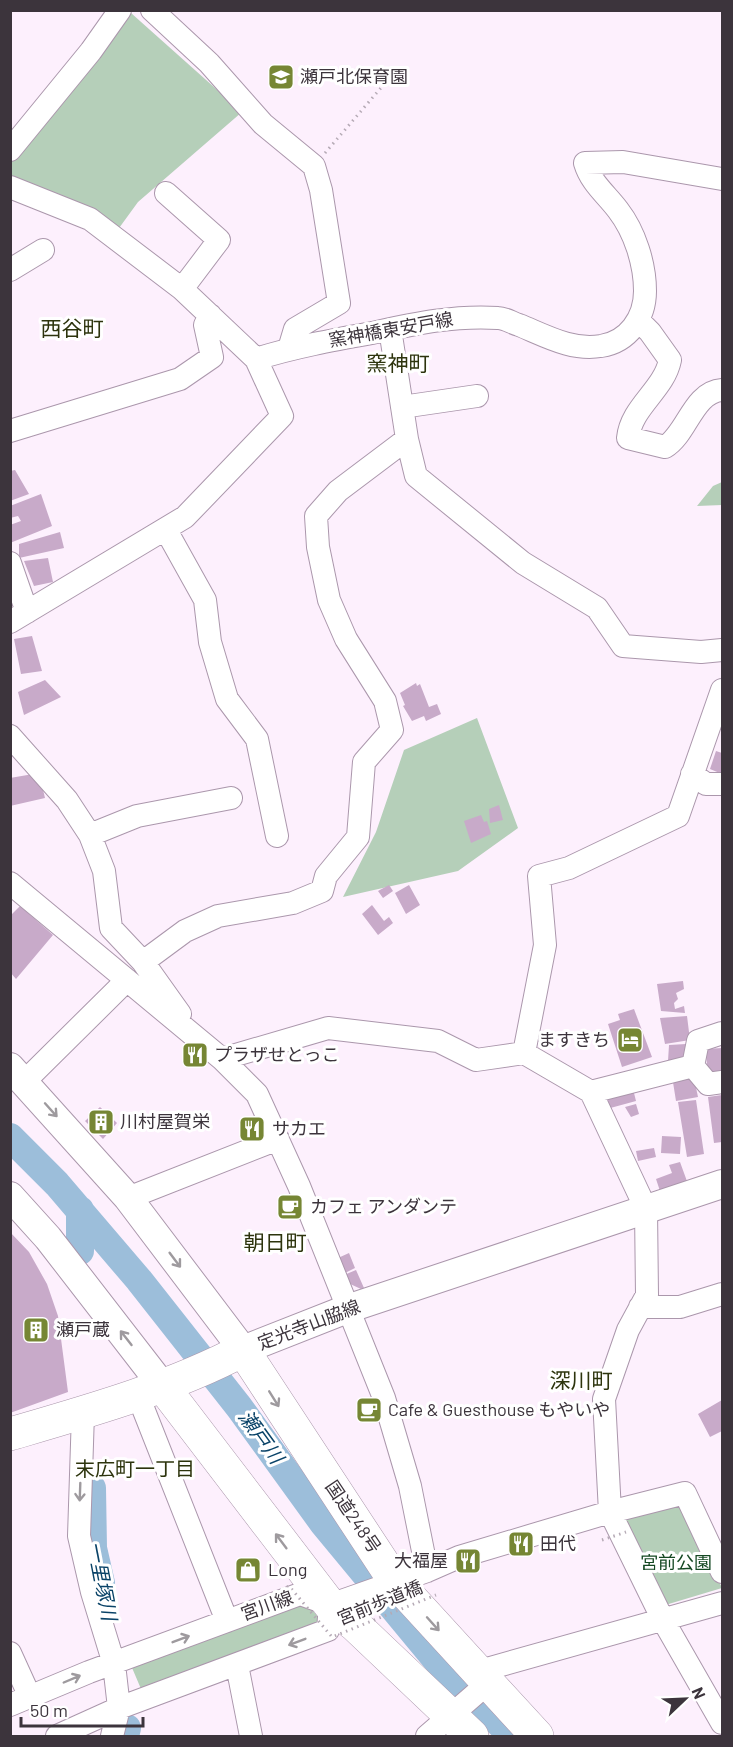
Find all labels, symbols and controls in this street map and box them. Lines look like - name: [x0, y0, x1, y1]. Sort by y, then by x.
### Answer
- school or university icon: 瀬戸北保育園: [266, 62, 296, 92]
- place label: 瀬戸北保育園: [300, 65, 408, 87]
- street label: 窯神橋東安戸線: [327, 307, 455, 351]
- district label: 西谷町: [41, 315, 104, 340]
- district label: 窯神町: [367, 350, 430, 375]
- hotel icon: ますきち: [615, 1025, 645, 1055]
- place label: ますきち: [538, 1028, 610, 1050]
- restaurant icon: プラザせとっこ: [180, 1040, 210, 1070]
- place label: プラザせとっこ: [214, 1043, 339, 1065]
- one-way arrow: [44, 1102, 58, 1117]
- building icon: 川村屋賀栄: [86, 1107, 116, 1137]
- place label: 川村屋賀栄: [120, 1110, 210, 1132]
- restaurant icon: サカエ: [237, 1114, 267, 1144]
- place label: サカエ: [272, 1117, 326, 1139]
- cafe icon: カフェ アンダンテ: [275, 1192, 305, 1222]
- place label: カフェ アンダンテ: [310, 1195, 457, 1217]
- district label: 朝日町: [244, 1229, 307, 1254]
- one-way arrow: [168, 1252, 181, 1268]
- street label: 定光寺山脇線: [254, 1294, 363, 1354]
- building icon: 瀬戸蔵: [21, 1315, 51, 1345]
- place label: 瀬戸蔵: [56, 1318, 110, 1340]
- one-way arrow: [119, 1330, 132, 1346]
- district label: 深川町: [550, 1367, 613, 1392]
- one-way arrow: [269, 1390, 281, 1407]
- cafe icon: Cafe & Guesthouse もやいや: [354, 1395, 384, 1425]
- place label: Cafe & Guesthouse もやいや: [388, 1398, 610, 1420]
- water label: 瀬戸川: [234, 1405, 290, 1469]
- district label: 末広町一丁目: [75, 1456, 195, 1480]
- street label: 国道248号: [322, 1476, 386, 1557]
- one-way arrow: [75, 1482, 86, 1502]
- restaurant icon: 田代: [506, 1529, 536, 1559]
- place label: 田代: [540, 1532, 576, 1554]
- one-way arrow: [275, 1534, 288, 1550]
- water label: 一里塚川: [84, 1539, 123, 1624]
- restaurant icon: 大福屋: [453, 1546, 483, 1576]
- place label: 大福屋: [394, 1549, 448, 1571]
- park label: 宮前公園: [640, 1551, 712, 1573]
- shop icon: Long: [233, 1555, 263, 1585]
- place label: Long: [268, 1558, 307, 1580]
- street label: 宮前歩道橋: [334, 1575, 425, 1629]
- street label: 宮川線: [238, 1585, 296, 1625]
- one-way arrow: [426, 1616, 440, 1631]
- one-way arrow: [171, 1632, 190, 1643]
- one-way arrow: [288, 1637, 307, 1648]
- north arrow: [655, 1669, 715, 1729]
- one-way arrow: [62, 1673, 80, 1684]
- text: N: [688, 1684, 710, 1702]
- scale bar: [21, 1690, 142, 1728]
- text: 50 m: [30, 1699, 68, 1721]

